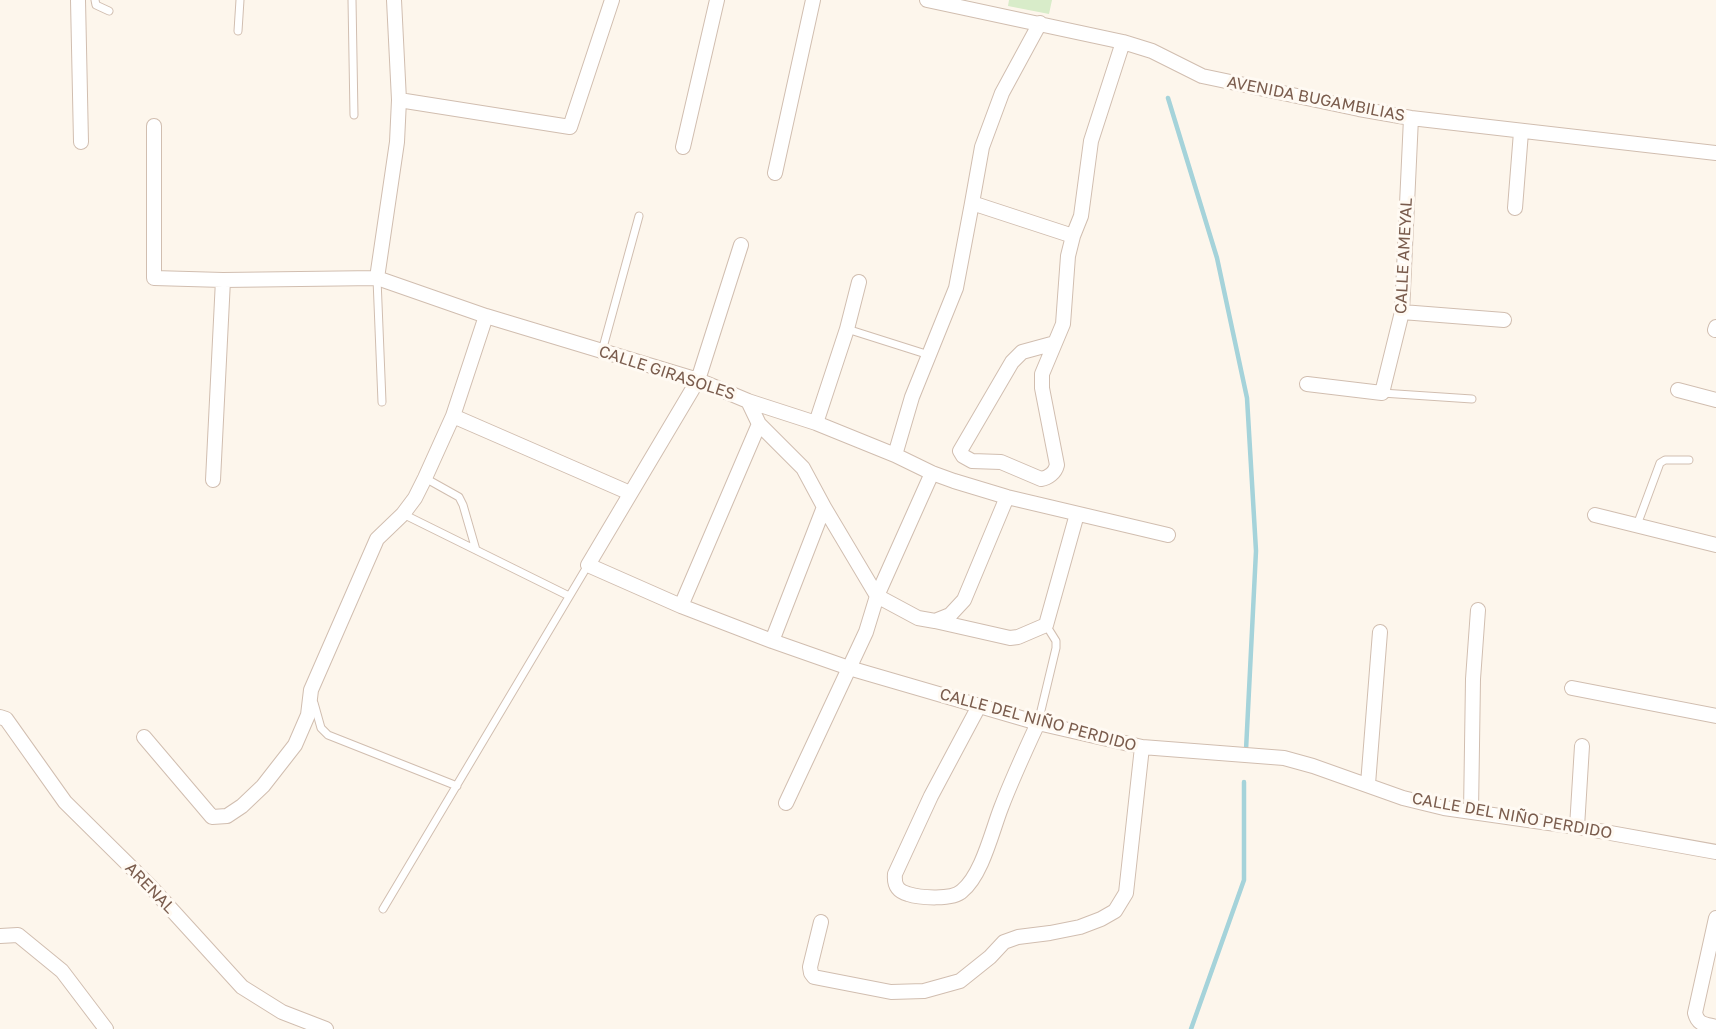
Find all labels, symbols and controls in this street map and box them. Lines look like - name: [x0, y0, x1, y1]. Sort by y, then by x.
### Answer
- street label: AVENIDA BUGAMBILIAS: [1225, 72, 1407, 126]
- street label: CALLE AMEYAL: [1391, 197, 1417, 315]
- street label: CALLE GIRASOLES: [596, 342, 738, 404]
- street label: CALLE DEL NIÑO PERDIDO: [938, 684, 1138, 756]
- street label: CALLE DEL NIÑO PERDIDO: [1410, 789, 1614, 843]
- street label: ARENAL: [121, 859, 179, 917]

